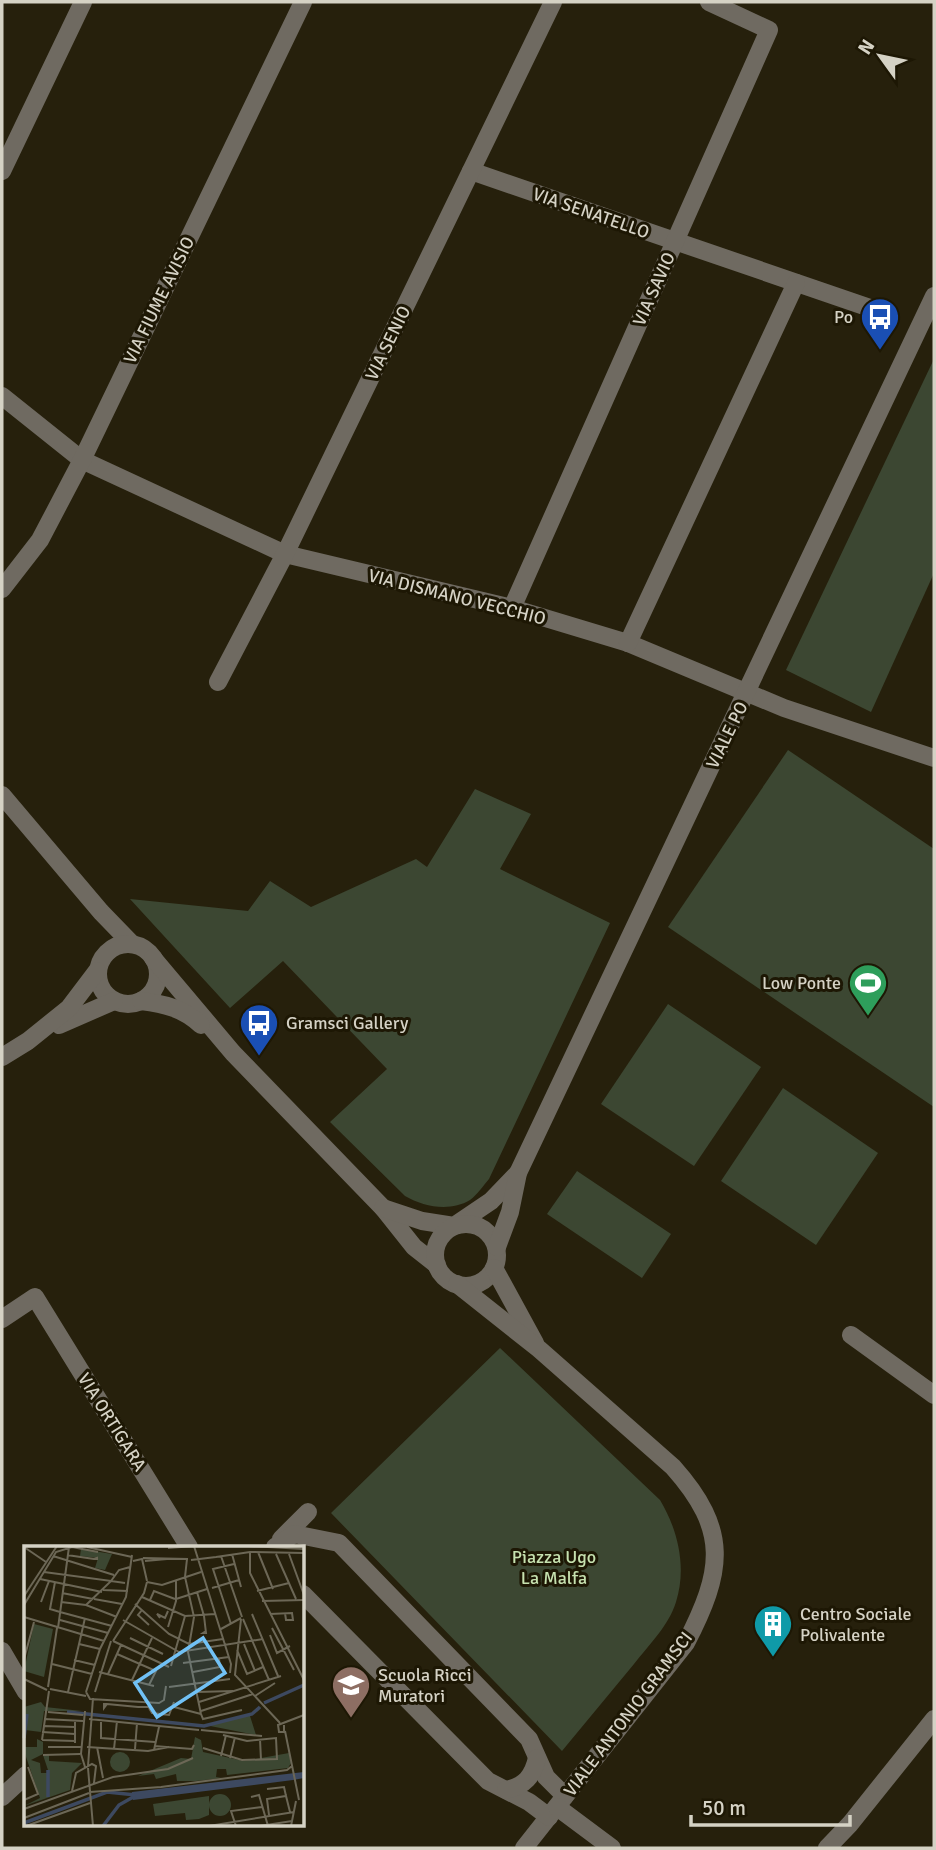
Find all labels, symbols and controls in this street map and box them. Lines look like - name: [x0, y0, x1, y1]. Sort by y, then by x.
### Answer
- north arrow: [845, 21, 915, 91]
- text: N: [853, 35, 880, 59]
- street label: VIA SENATELLO: [530, 183, 652, 243]
- street label: VIA FIUME AVISIO: [119, 233, 199, 367]
- street label: VIA SAVIO: [628, 249, 680, 329]
- bus stop icon: Po: [859, 296, 901, 351]
- street label: VIA SENIO: [361, 302, 415, 384]
- place label: Po: [834, 306, 853, 328]
- street label: VIA DISMANO VECCHIO: [366, 564, 548, 630]
- street label: VIALE PO: [701, 698, 753, 772]
- sports icon: Low Ponte: [847, 962, 889, 1017]
- place label: Low Ponte: [762, 972, 841, 994]
- bus stop icon: Gramsci Gallery: [238, 1002, 280, 1057]
- place label: Gramsci Gallery: [286, 1012, 409, 1034]
- street label: VIA ORTIGARA: [73, 1369, 151, 1475]
- inset map: [24, 1546, 304, 1826]
- park label: Piazza Ugo La Malfa: [512, 1546, 596, 1589]
- building icon: Centro Sociale Polivalente: [752, 1603, 794, 1658]
- place label: Centro Sociale Polivalente: [800, 1603, 912, 1646]
- street label: VIALE ANTONIO GRAMSCI: [559, 1627, 697, 1801]
- school or university icon: Scuola Ricci Muratori: [330, 1664, 372, 1719]
- place label: Scuola Ricci Muratori: [378, 1664, 472, 1707]
- scale bar: [691, 1784, 850, 1828]
- text: 50 m: [702, 1795, 746, 1821]

